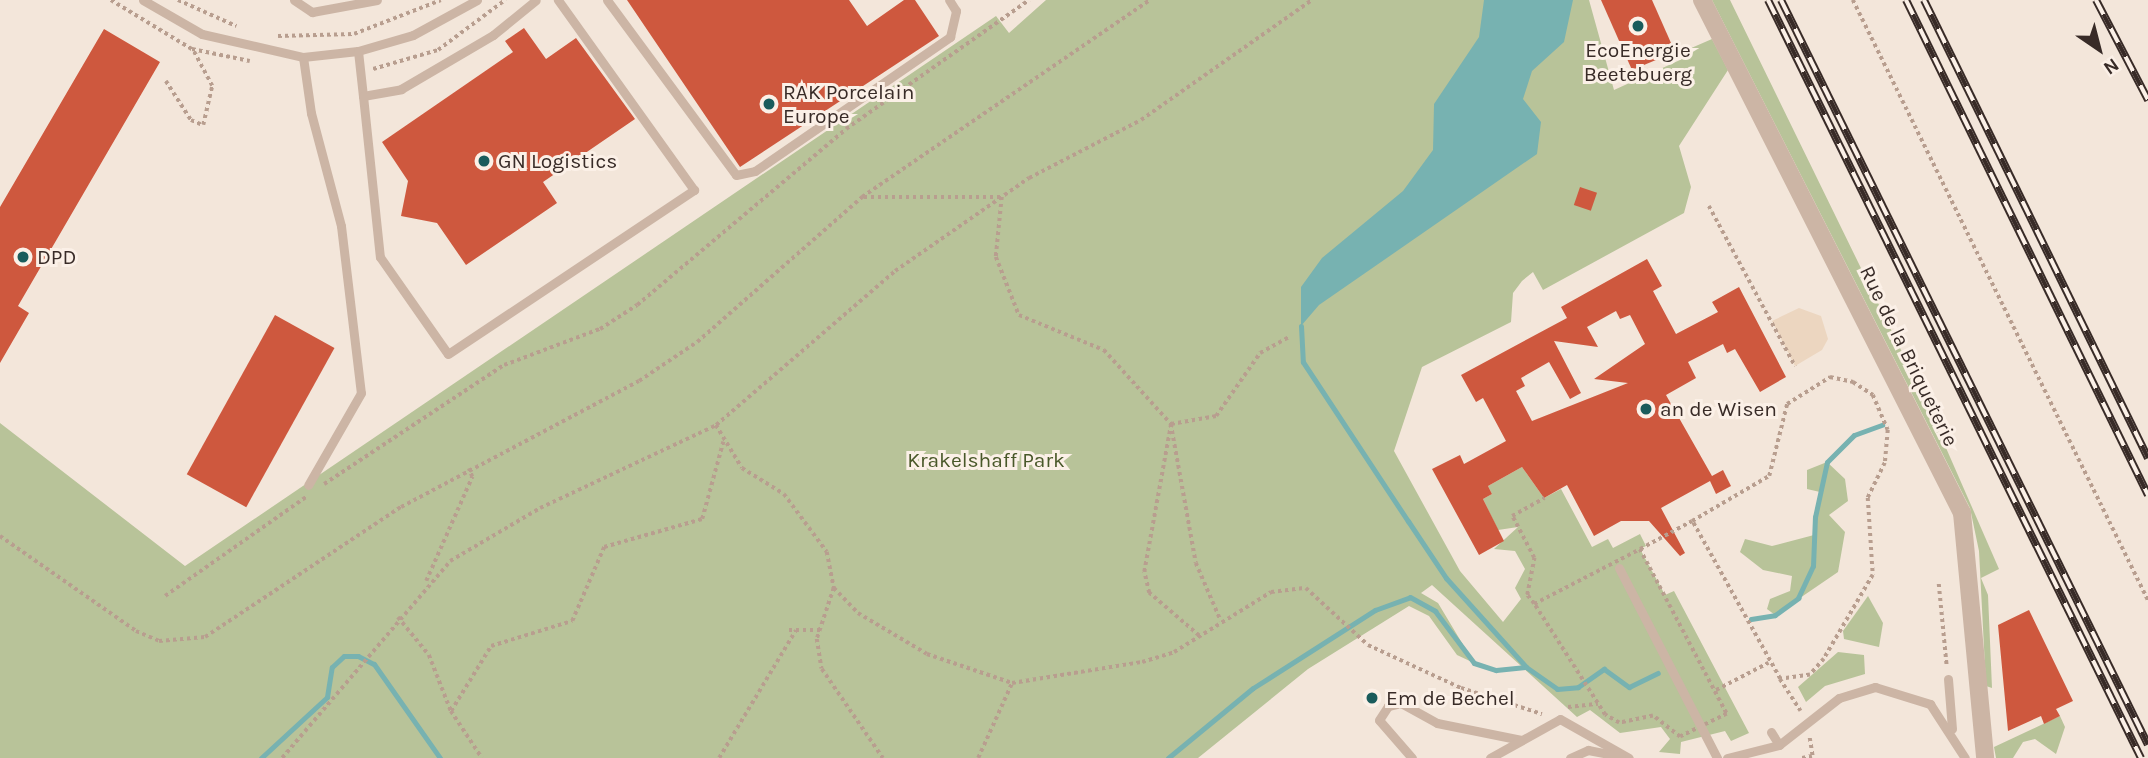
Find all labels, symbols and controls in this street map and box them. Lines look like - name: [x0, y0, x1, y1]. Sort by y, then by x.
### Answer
- north arrow: [2064, 14, 2134, 84]
- marker: EcoEnergie Beetebuerg: [1630, 18, 1646, 34]
- place label: EcoEnergie Beetebuerg: [1584, 37, 1692, 87]
- text: N: [2099, 53, 2123, 79]
- place label: RAK Porcelain Europe: [783, 79, 914, 129]
- marker: RAK Porcelain Europe: [761, 96, 777, 112]
- place label: GN Logistics: [498, 148, 617, 174]
- marker: GN Logistics: [476, 153, 492, 169]
- place label: DPD: [37, 244, 76, 270]
- marker: DPD: [15, 249, 31, 265]
- street label: Rue de la Briqueterie: [1854, 262, 1964, 450]
- place label: an de Wisen: [1660, 396, 1777, 422]
- marker: an de Wisen: [1638, 401, 1654, 417]
- park label: Krakelshaff Park: [907, 447, 1065, 473]
- place label: Em de Bechel: [1386, 685, 1515, 711]
- marker: Em de Bechel: [1364, 690, 1380, 706]

